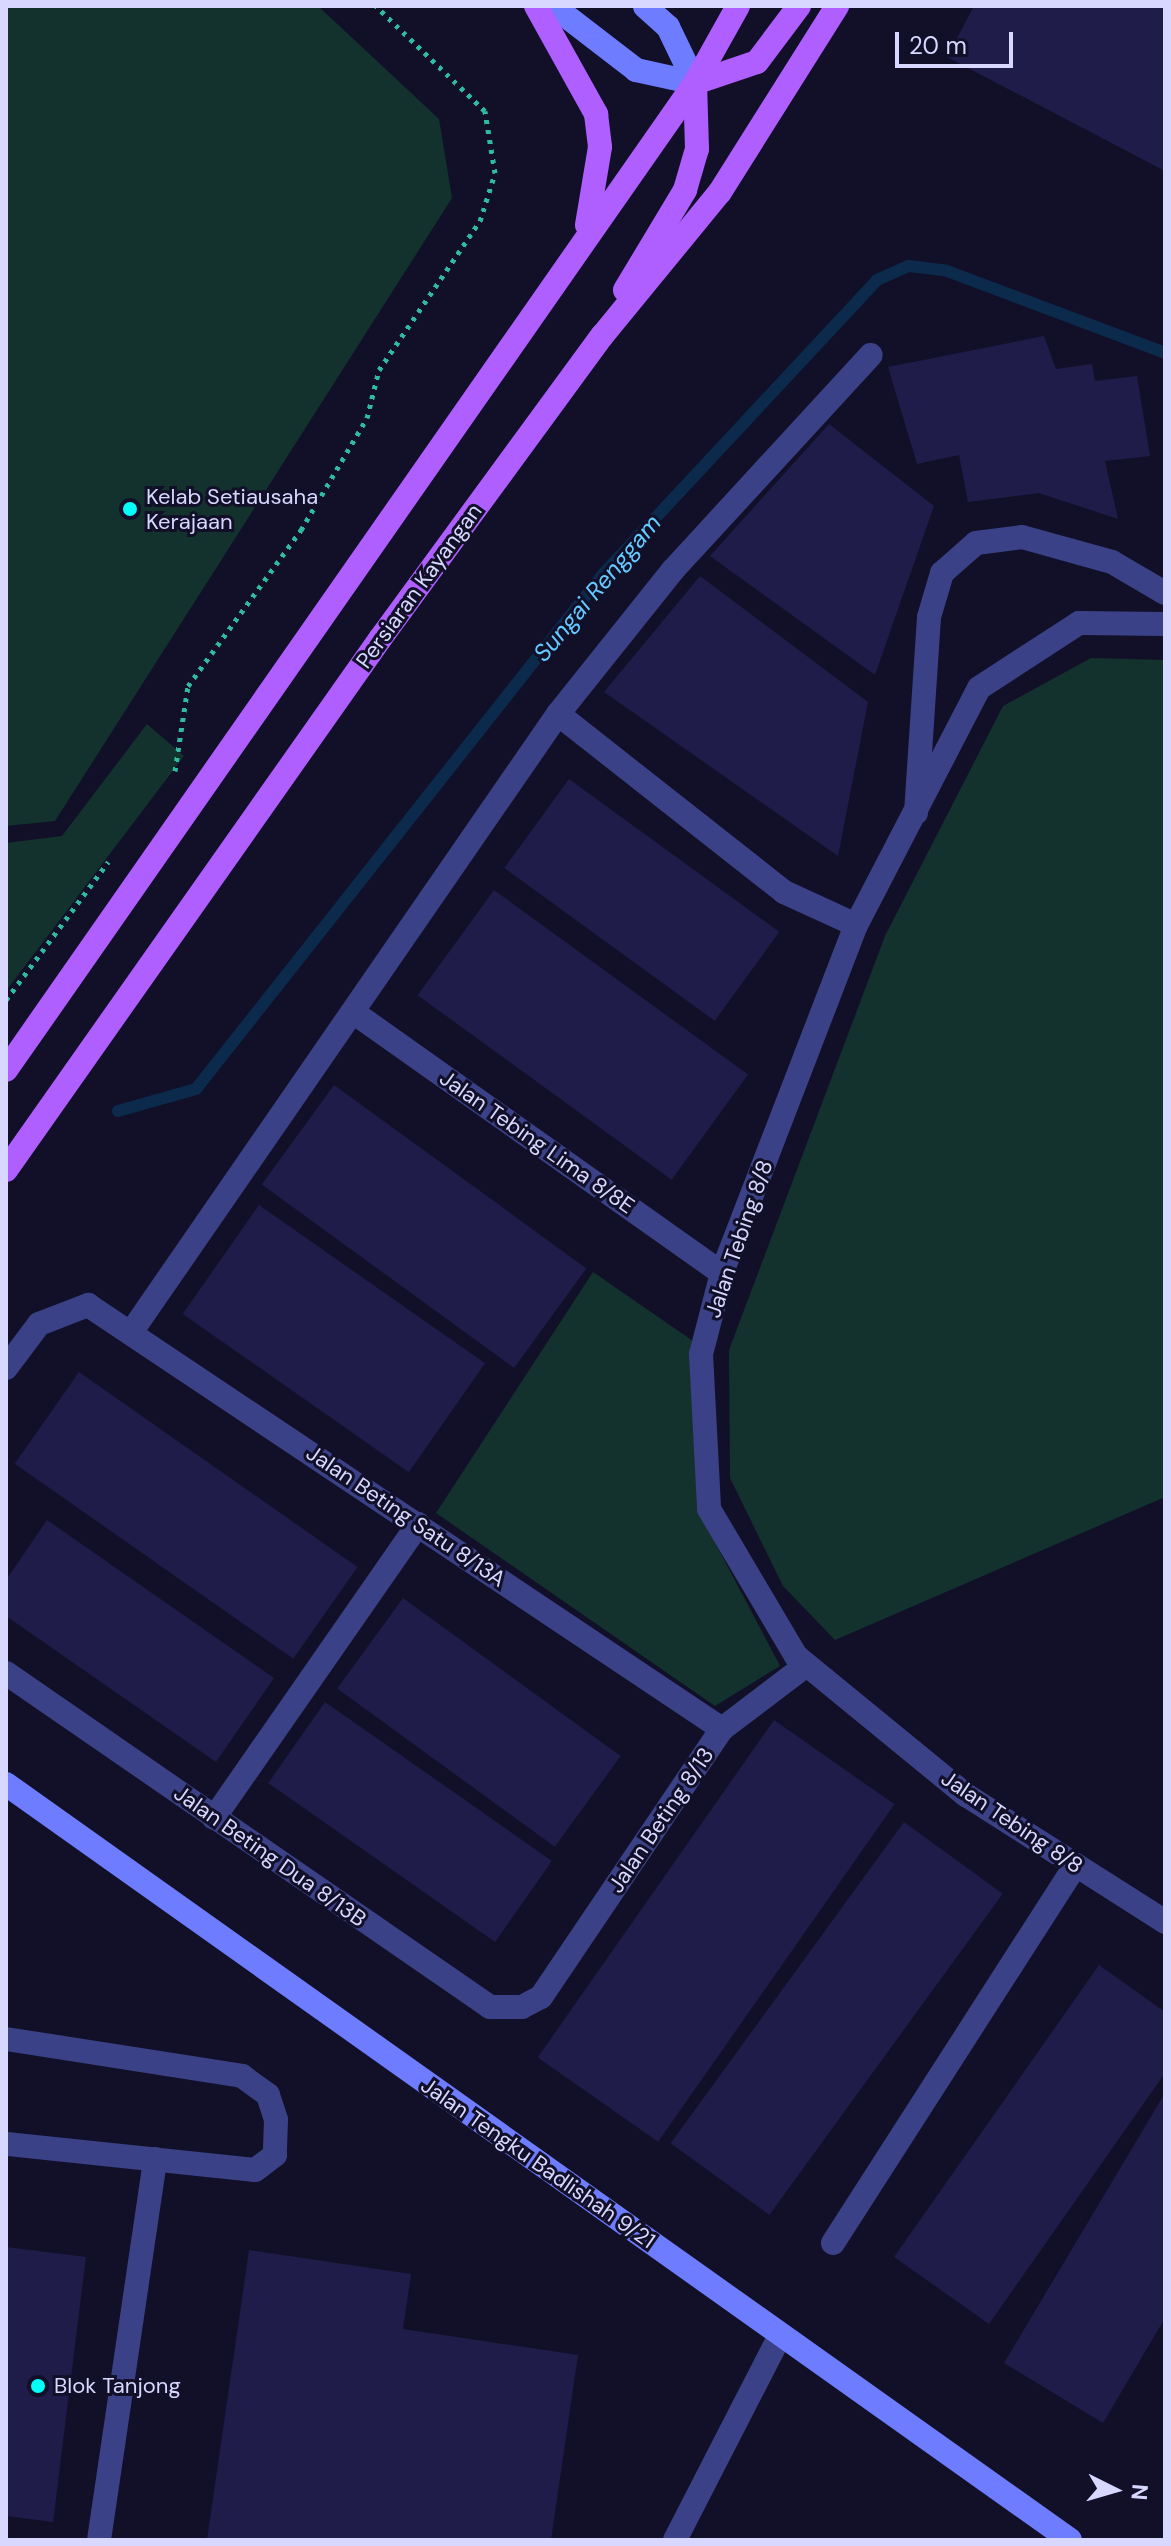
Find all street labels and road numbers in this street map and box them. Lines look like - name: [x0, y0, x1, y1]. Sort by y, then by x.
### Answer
- street label: Persiaran Kayangan: [351, 499, 487, 673]
- street label: Jalan Tebing Lima 8/8E: [435, 1065, 639, 1219]
- street label: Jalan Tebing 8/8: [700, 1157, 778, 1321]
- street label: Jalan Beting Satu 8/13A: [301, 1439, 511, 1593]
- street label: Jalan Beting 8/13: [603, 1742, 719, 1898]
- street label: Jalan Tebing 8/8: [936, 1765, 1088, 1879]
- street label: Jalan Beting Dua 8/13B: [169, 1780, 371, 1932]
- street label: Jalan Tengku Badlishah 9/21: [416, 2072, 660, 2254]

